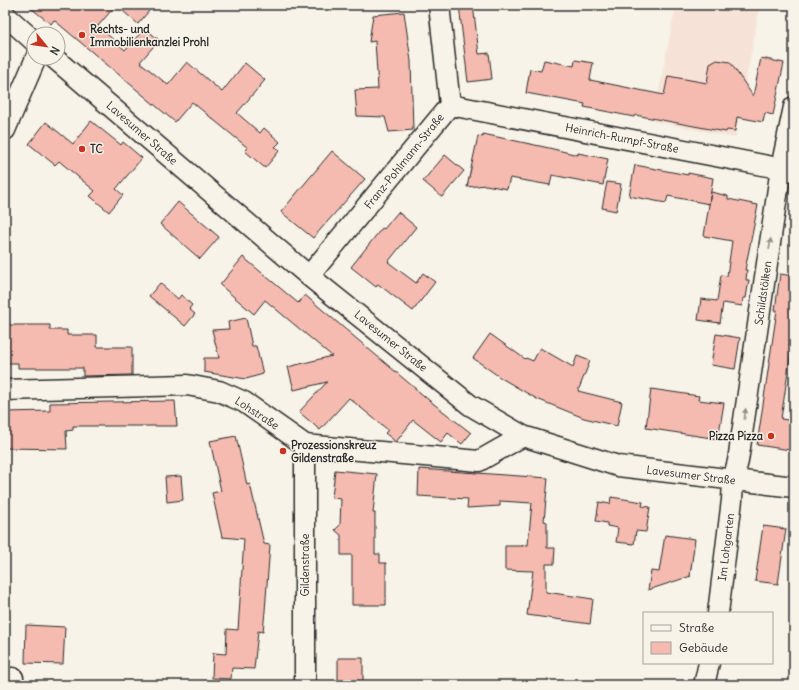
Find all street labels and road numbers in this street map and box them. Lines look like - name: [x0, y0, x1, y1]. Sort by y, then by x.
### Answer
- street label: Lavesumer Straße: [104, 98, 181, 168]
- street label: Franz-Pohlmann-Straße: [361, 110, 447, 212]
- street label: Heinrich-Rumpf-Straße: [564, 120, 680, 156]
- street label: Schildstölken: [752, 260, 774, 326]
- street label: Lavesumer Straße: [352, 307, 430, 375]
- street label: Lohstraße: [232, 394, 282, 432]
- street label: Lavesumer Straße: [646, 463, 736, 487]
- street label: Im Lohgarten: [715, 512, 737, 582]
- street label: Gildenstraße: [298, 534, 312, 596]

